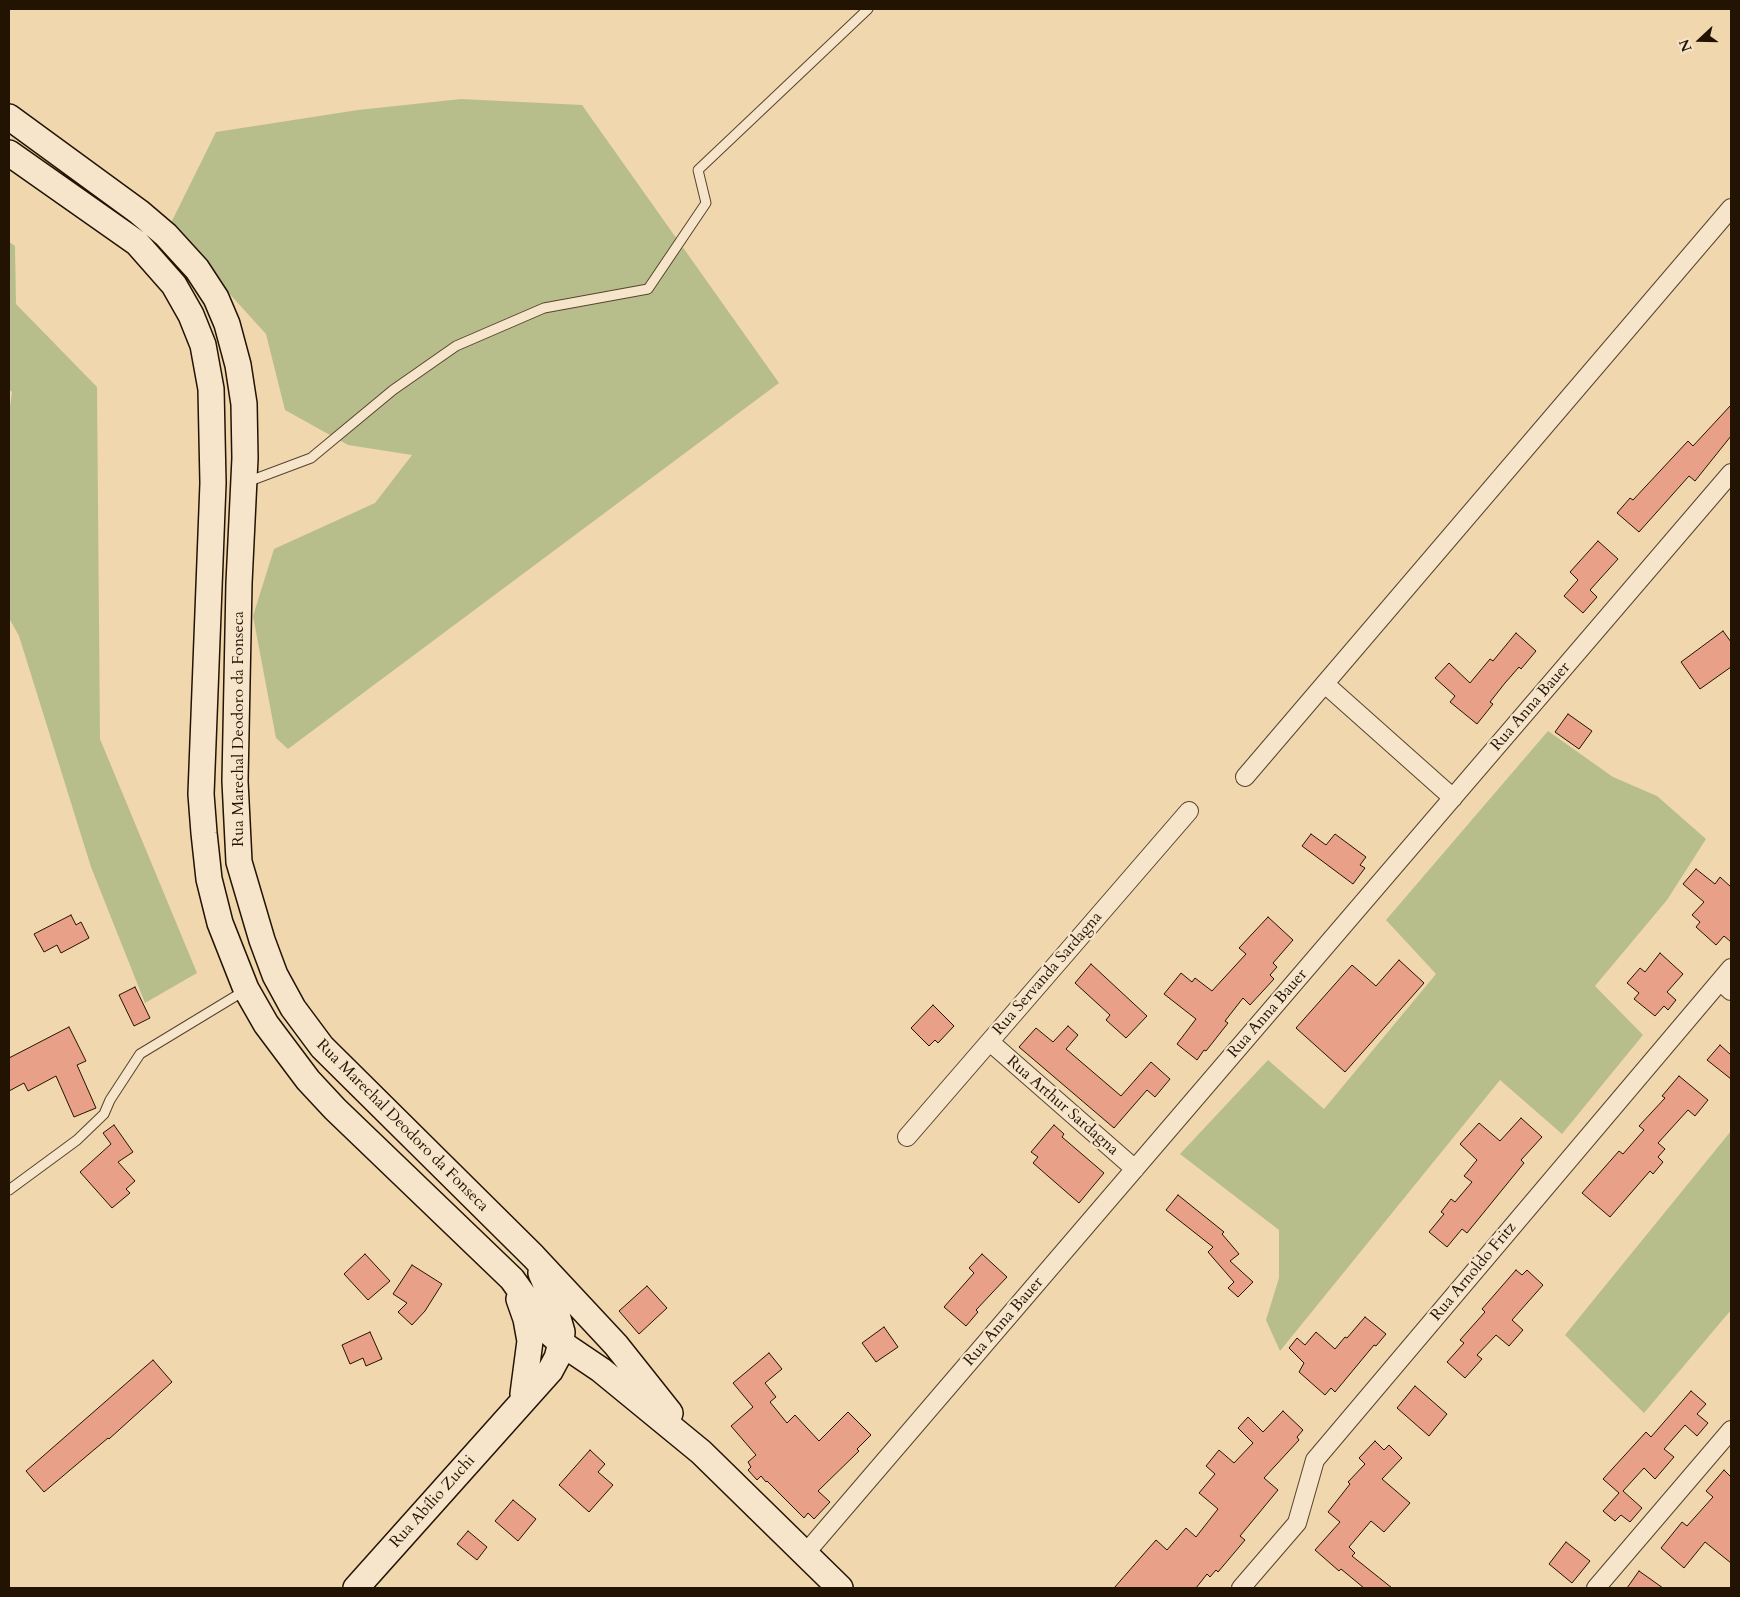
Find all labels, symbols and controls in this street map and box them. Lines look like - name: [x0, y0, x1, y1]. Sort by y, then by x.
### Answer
- north arrow: [1675, 15, 1725, 65]
- text: N: [1674, 36, 1697, 55]
- street label: Rua Marechal Deodoro da Fonseca: [229, 611, 249, 847]
- street label: Rua Anna Bauer: [1487, 659, 1575, 755]
- street label: Rua Servanda Sardagna: [989, 908, 1107, 1040]
- street label: Rua Anna Bauer: [1224, 966, 1312, 1062]
- street label: Rua Marechal Deodoro da Fonseca: [312, 1036, 492, 1216]
- street label: Rua Arthur Sardagna: [1002, 1052, 1122, 1160]
- street label: Rua Arnoldo Fritz: [1427, 1219, 1521, 1325]
- street label: Rua Anna Bauer: [960, 1274, 1048, 1370]
- street label: Rua Abílio Zuchi: [386, 1452, 480, 1552]

